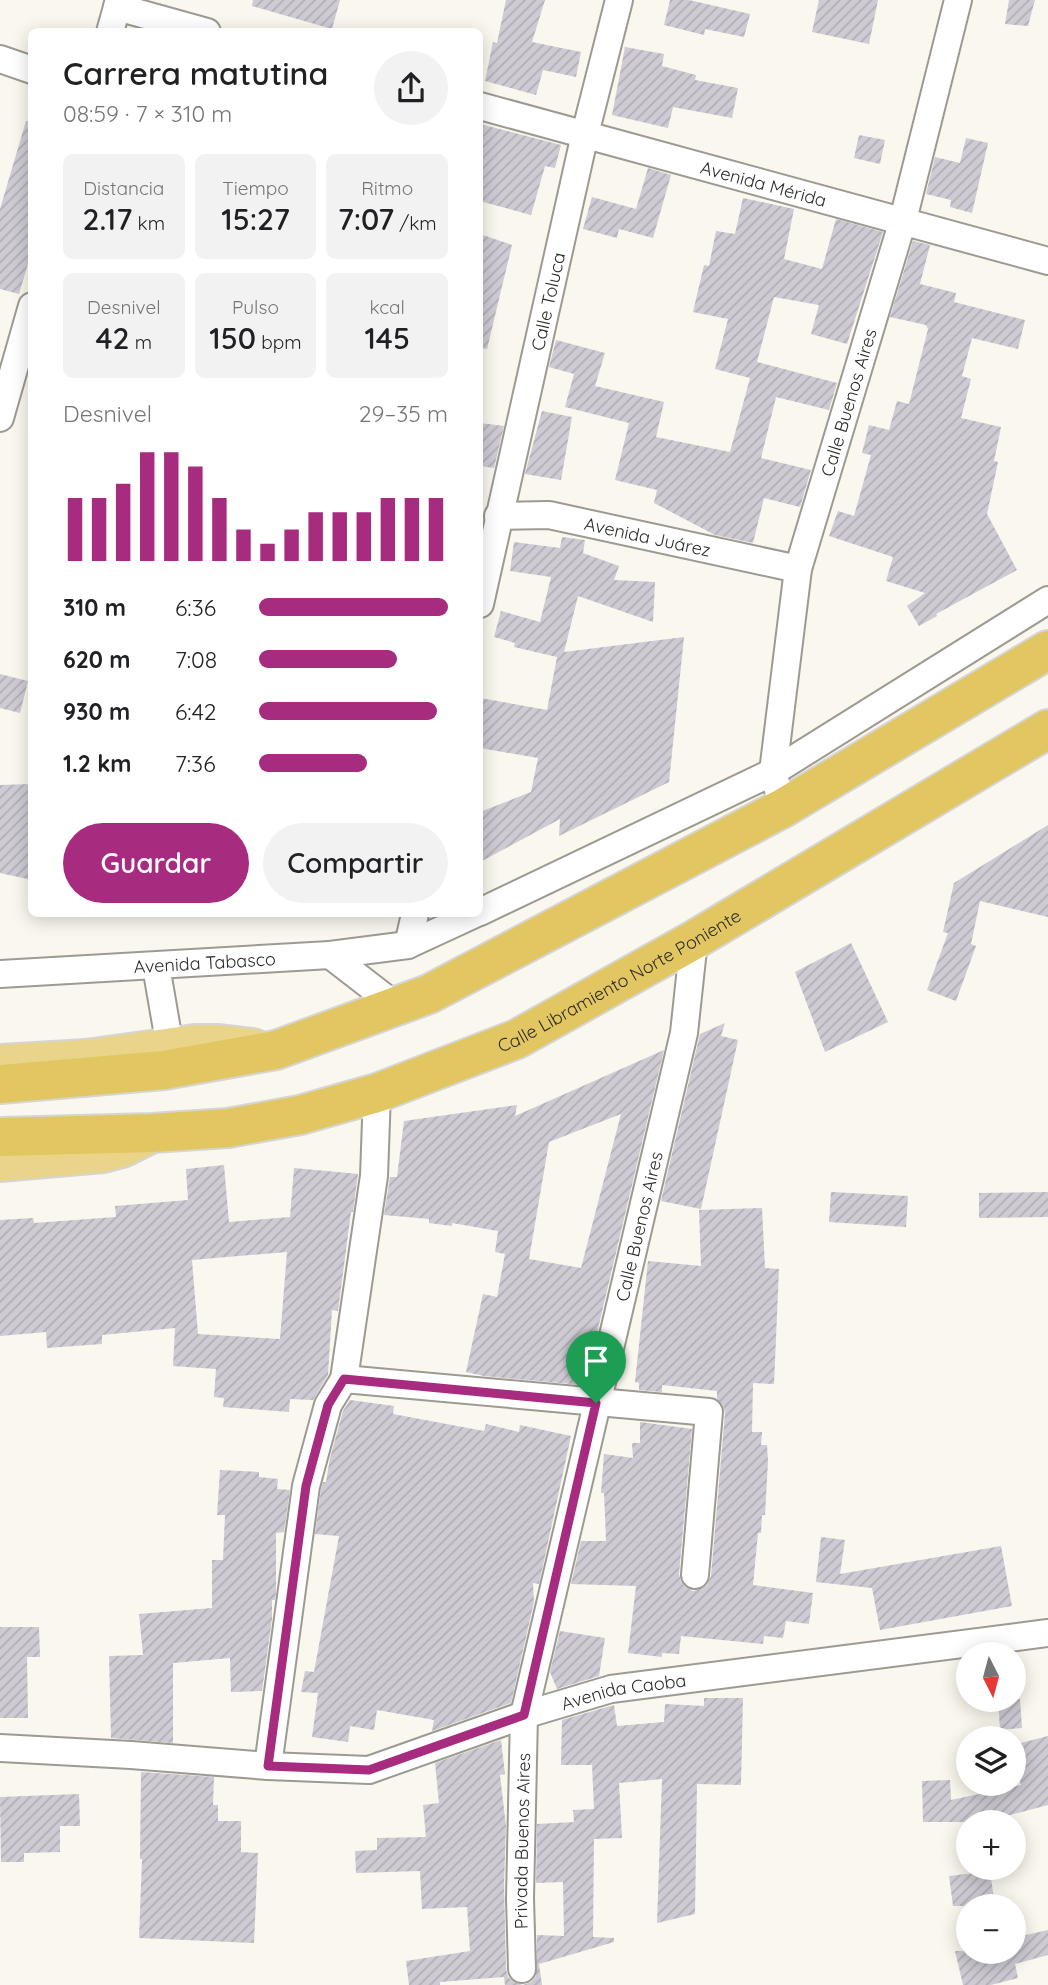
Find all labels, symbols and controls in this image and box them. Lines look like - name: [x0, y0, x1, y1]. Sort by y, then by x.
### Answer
- button: share: [374, 51, 448, 125]
- text: Carrera matutina: [63, 53, 328, 93]
- text: 08:59 · 7 × 310 m: [63, 99, 232, 128]
- street label: Avenida Mérida: [698, 155, 829, 212]
- text: Distancia: [83, 176, 164, 200]
- text: Tiempo: [222, 176, 289, 200]
- text: Ritmo: [361, 176, 413, 200]
- text: 2.17: [83, 200, 132, 238]
- text: 15:27: [221, 200, 290, 238]
- text: 7:07: [338, 200, 394, 238]
- text: km: [132, 211, 165, 235]
- text: /km: [394, 211, 437, 235]
- street label: Calle Toluca: [525, 250, 570, 353]
- text: Desnivel: [87, 295, 161, 319]
- text: Pulso: [232, 295, 279, 319]
- text: kcal: [369, 295, 405, 319]
- text: 42: [96, 319, 130, 357]
- text: 150: [209, 319, 256, 357]
- text: 145: [364, 319, 410, 357]
- street label: Calle Buenos Aires: [815, 326, 881, 479]
- text: m: [130, 330, 152, 354]
- text: bpm: [256, 330, 302, 354]
- text: Desnivel: [63, 399, 152, 428]
- text: 29–35 m: [359, 399, 448, 428]
- street label: Avenida Juárez: [582, 512, 713, 561]
- text: 310 m: [63, 593, 126, 622]
- text: 6:36: [175, 593, 216, 622]
- text: 620 m: [63, 645, 131, 674]
- text: 7:08: [175, 645, 217, 674]
- text: 930 m: [63, 697, 130, 726]
- text: 6:42: [175, 697, 217, 726]
- text: 1.2 km: [63, 749, 132, 778]
- text: 7:36: [175, 749, 216, 778]
- button: Guardar: [63, 823, 249, 903]
- button: Compartir: [263, 823, 448, 903]
- street label: Calle Libramiento Norte Poniente: [494, 903, 745, 1057]
- street label: Avenida Tabasco: [133, 947, 276, 978]
- street label: Calle Buenos Aires: [610, 1149, 667, 1304]
- pin: [566, 1331, 626, 1403]
- icon: arrive: [577, 1342, 615, 1380]
- north arrow: [956, 1642, 1026, 1712]
- map controls: [956, 1642, 1026, 1964]
- street label: Avenida Caoba: [558, 1668, 687, 1715]
- button: layers: [956, 1726, 1026, 1796]
- street label: Privada Buenos Aires: [509, 1753, 535, 1929]
- button: +: [956, 1810, 1026, 1880]
- button: −: [956, 1894, 1026, 1964]

